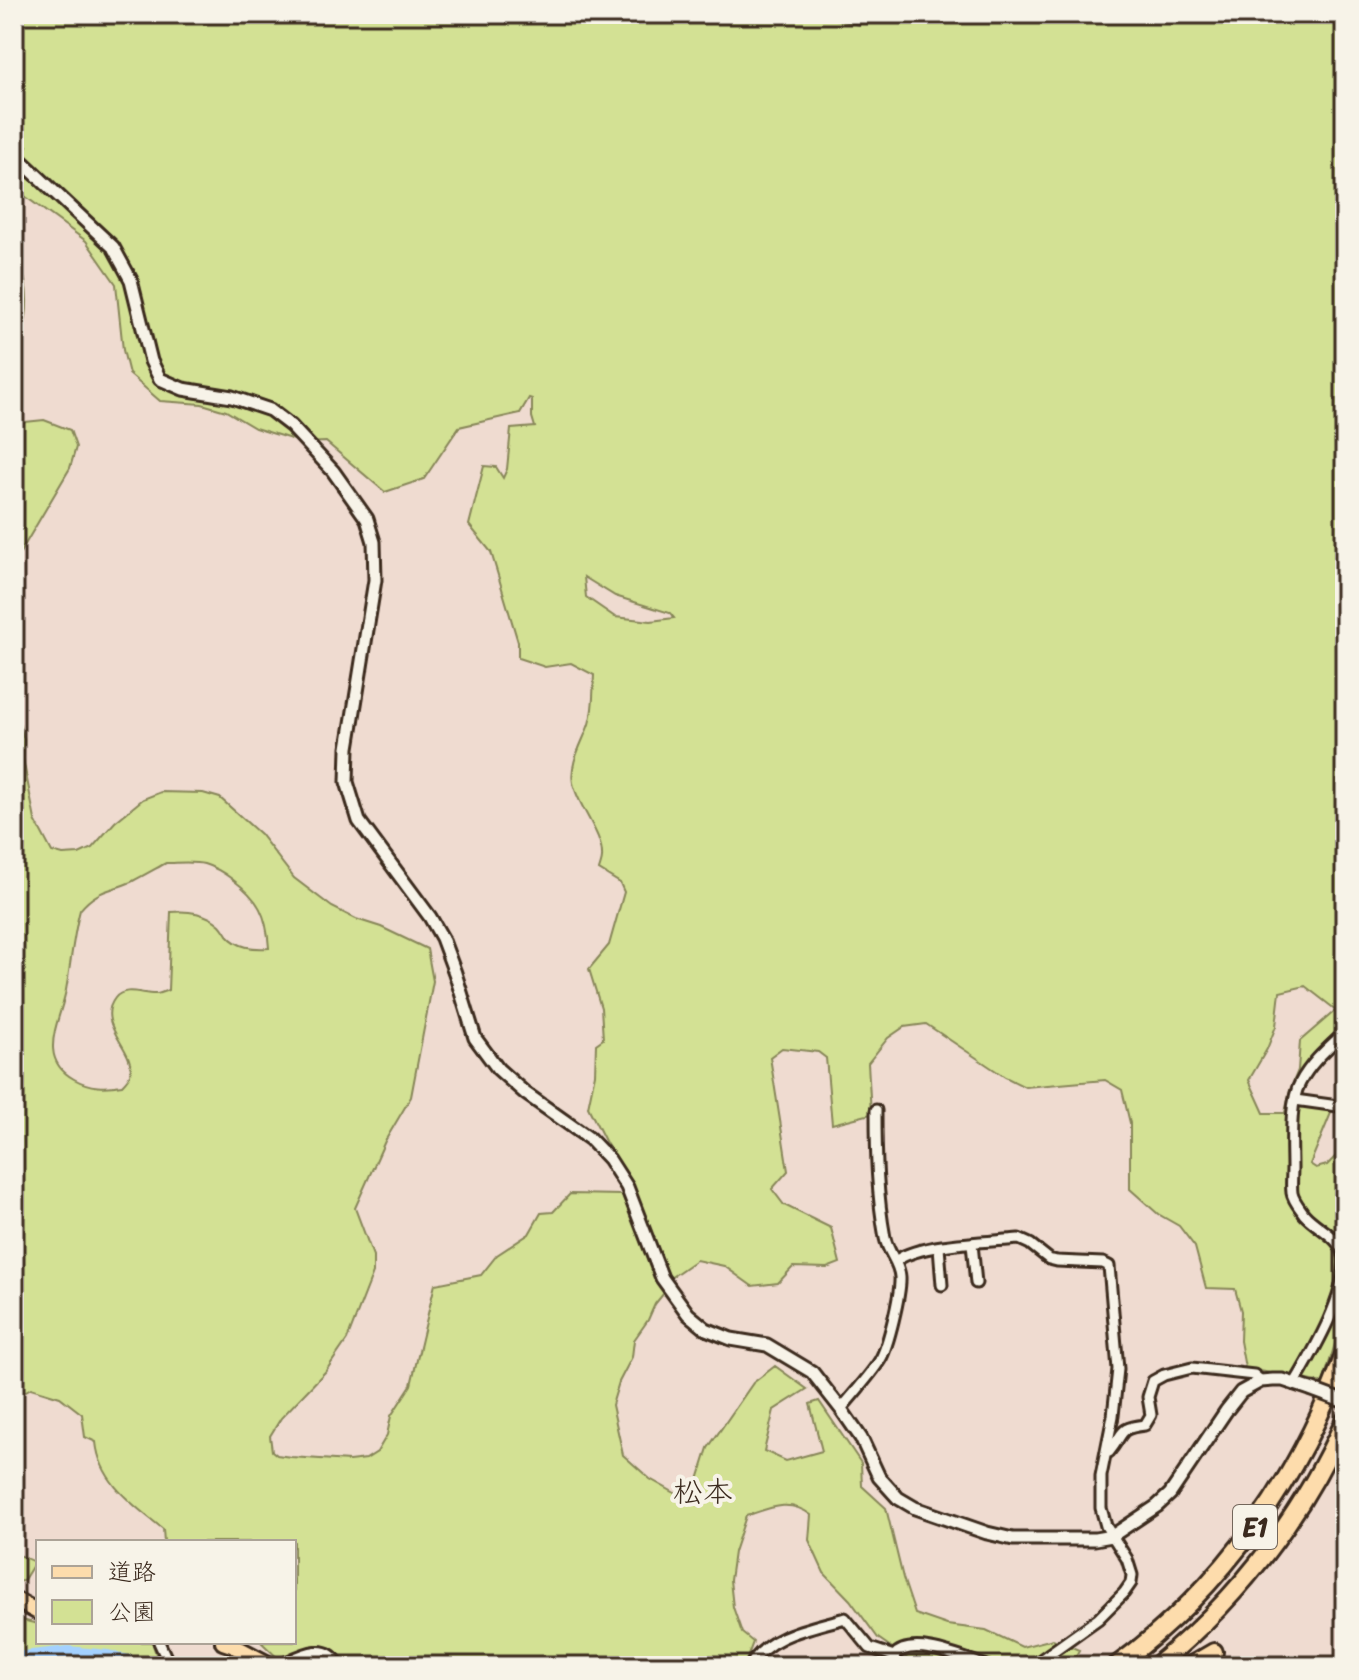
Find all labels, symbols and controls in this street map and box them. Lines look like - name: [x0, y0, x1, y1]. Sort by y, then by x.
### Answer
- district label: 松本: [673, 1465, 733, 1519]
- road number: E1: [1233, 1505, 1277, 1549]
- legend: [36, 1540, 296, 1644]
- text: 道路: [108, 1551, 156, 1593]
- text: 公園: [108, 1591, 156, 1633]

